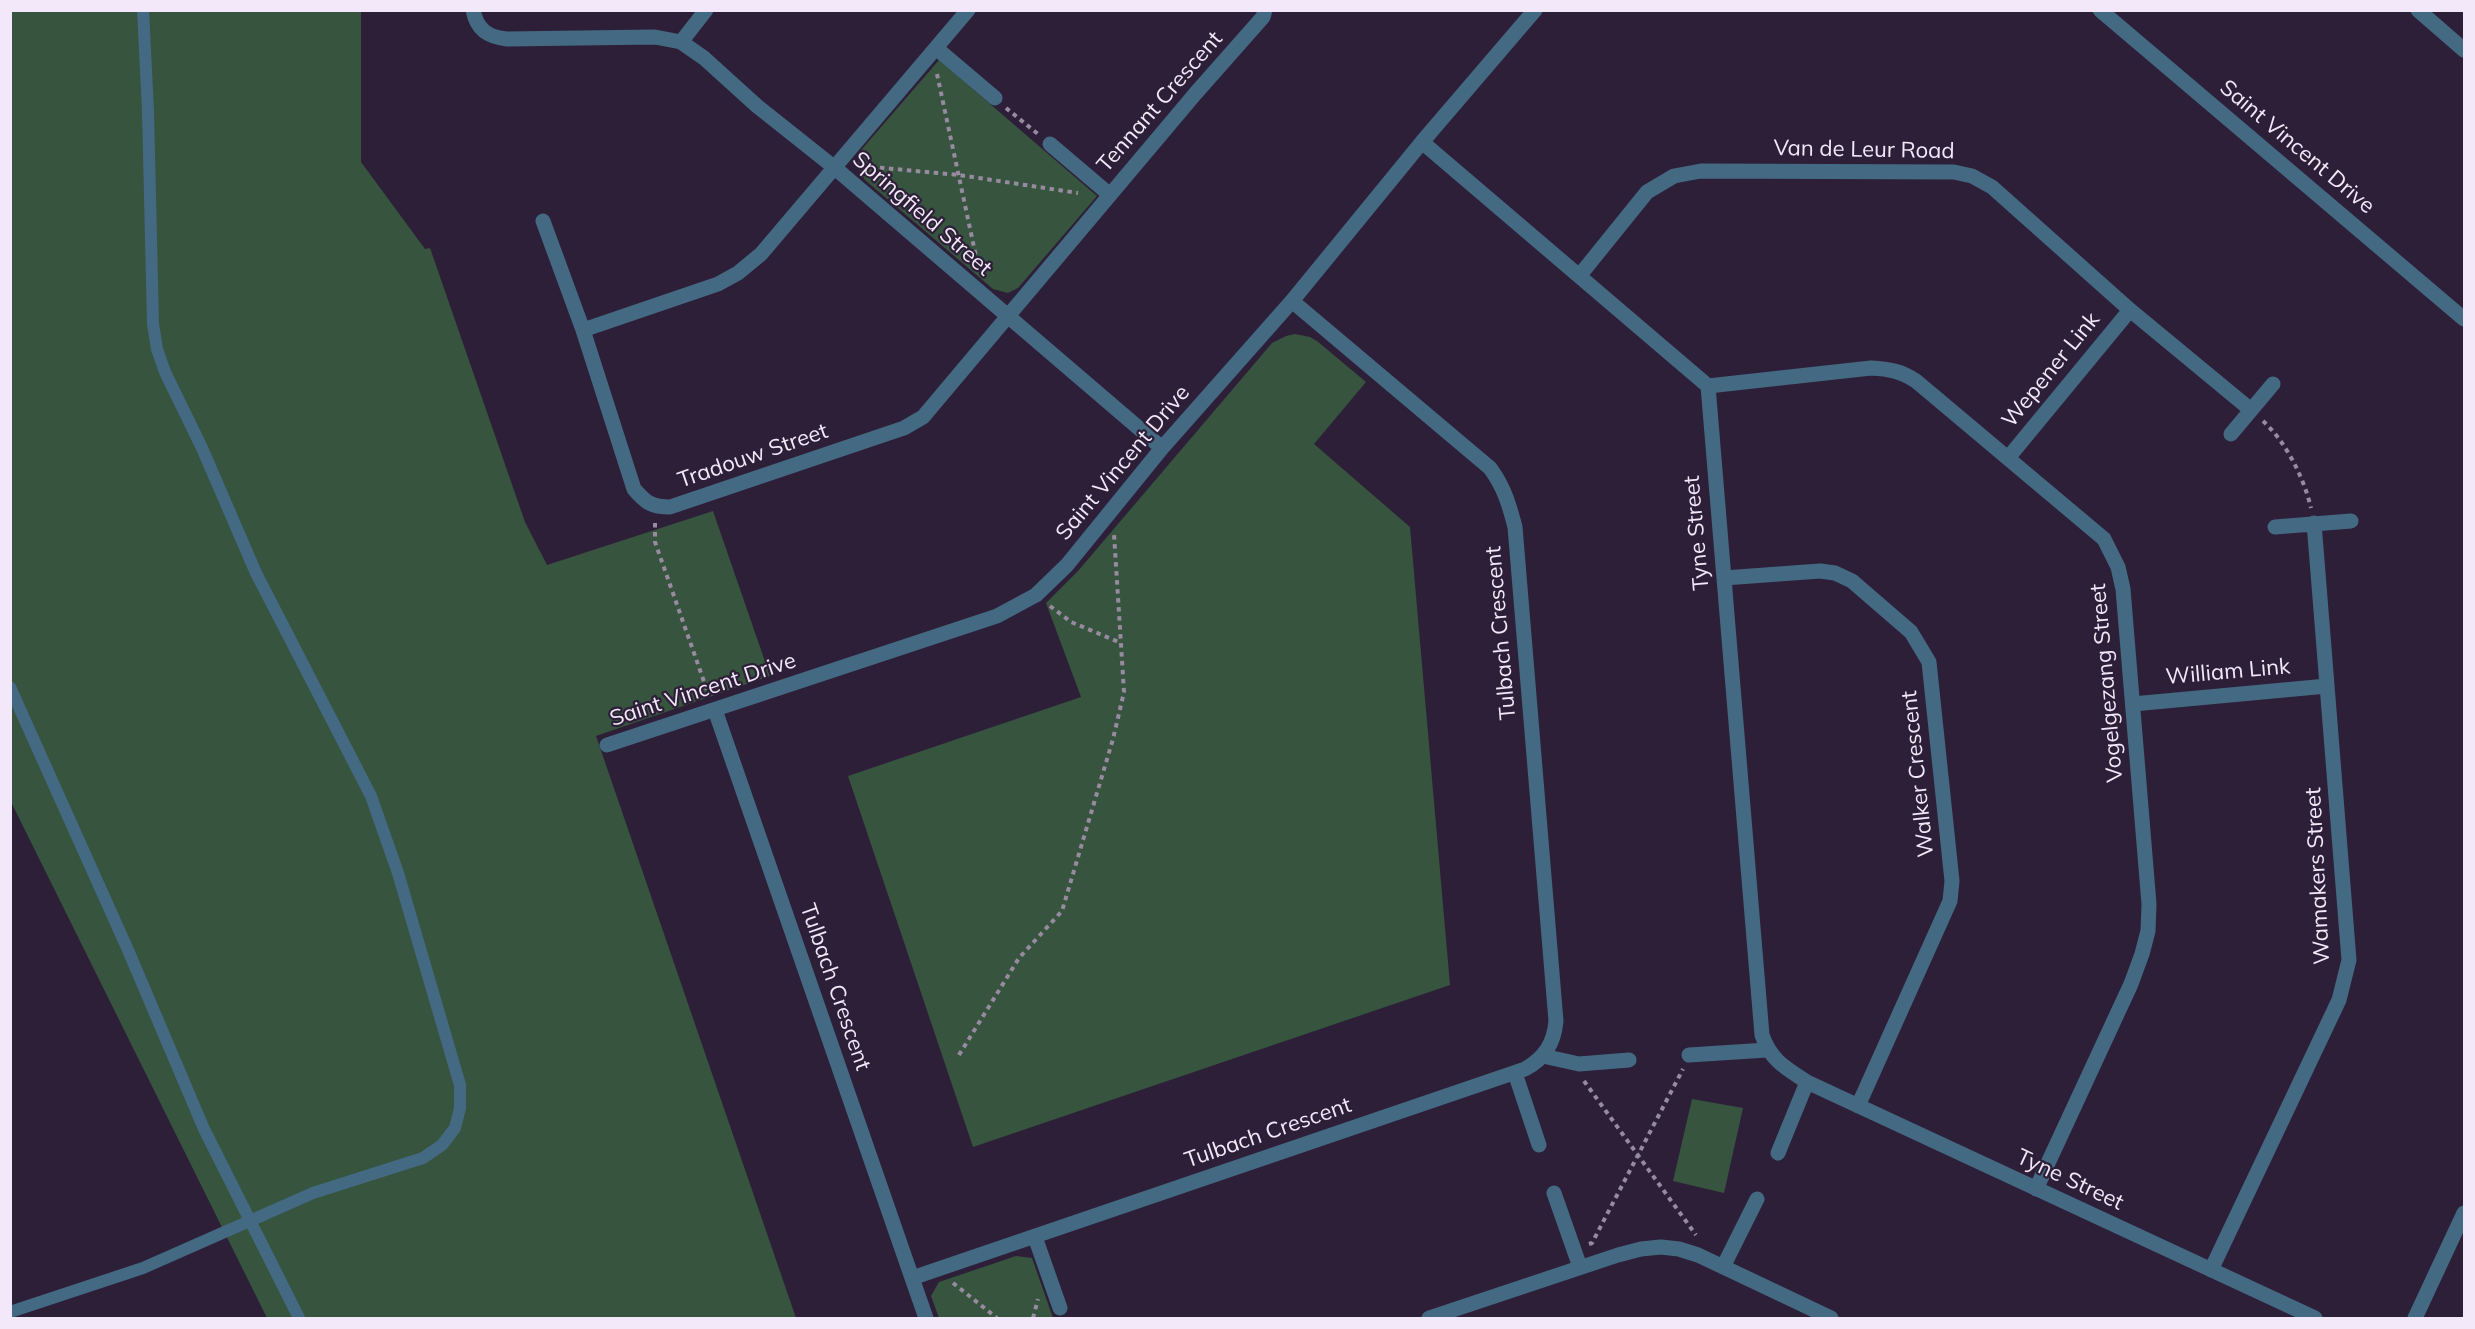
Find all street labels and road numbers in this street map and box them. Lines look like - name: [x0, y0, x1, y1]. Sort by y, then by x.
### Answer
- street label: Tennant Crescent: [1092, 26, 1228, 178]
- street label: Saint Vincent Drive: [2214, 75, 2380, 219]
- street label: Van de Leur Road: [1773, 135, 1955, 165]
- street label: Springfield Street: [847, 146, 997, 282]
- street label: Wepener Link: [1997, 307, 2105, 433]
- street label: Saint Vincent Drive: [1051, 380, 1195, 546]
- street label: Tradouw Street: [675, 418, 831, 494]
- street label: Tyne Street: [1679, 475, 1715, 591]
- street label: Tulbach Crescent: [1480, 545, 1522, 721]
- street label: Vogelgezang Street: [2085, 582, 2129, 784]
- street label: Saint Vincent Drive: [607, 647, 799, 733]
- street label: William Link: [2165, 653, 2291, 691]
- street label: Walker Crescent: [1896, 689, 1940, 859]
- street label: Wamakers Street: [2300, 787, 2336, 965]
- street label: Tulbach Crescent: [794, 900, 876, 1074]
- street label: Tulbach Crescent: [1181, 1092, 1355, 1174]
- street label: Tyne Street: [2012, 1144, 2128, 1216]

